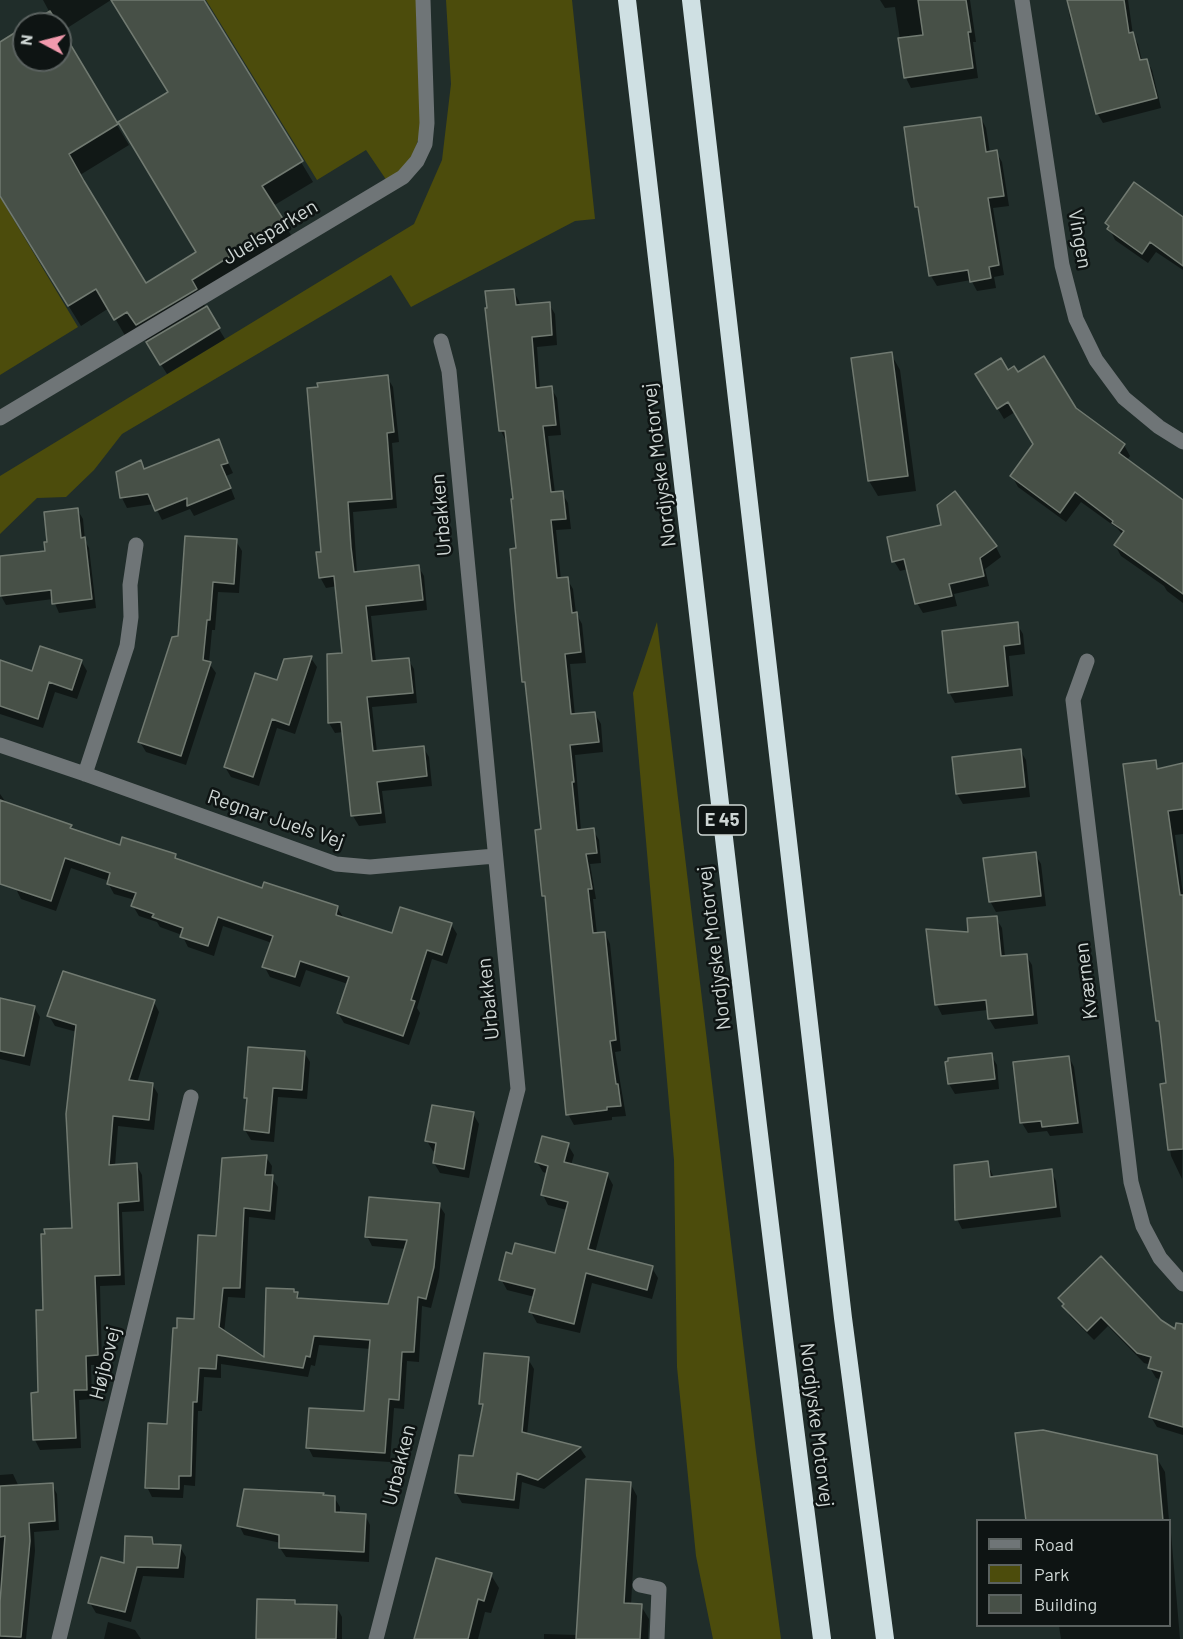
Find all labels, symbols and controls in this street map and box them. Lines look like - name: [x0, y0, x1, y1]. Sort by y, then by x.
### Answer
- north arrow: [12, 12, 72, 72]
- text: N: [16, 34, 36, 46]
- street label: Juelsparken: [218, 194, 322, 270]
- street label: Vingen: [1063, 207, 1097, 271]
- street label: Nordjyske Motorvej: [637, 381, 681, 549]
- street label: Urbakken: [425, 473, 457, 557]
- street label: Regnar Juels Vej: [204, 784, 348, 854]
- road number: E 45: [698, 805, 746, 835]
- street label: Nordjyske Motorvej: [692, 864, 736, 1032]
- street label: Kværnen: [1069, 941, 1103, 1021]
- street label: Urbakken: [472, 957, 504, 1041]
- street label: Højbovej: [84, 1324, 126, 1402]
- street label: Nordjyske Motorvej: [795, 1341, 839, 1509]
- street label: Urbakken: [377, 1422, 421, 1508]
- legend: [976, 1519, 1171, 1627]
- text: Road: [1034, 1533, 1074, 1555]
- text: Park: [1034, 1563, 1069, 1585]
- text: Building: [1034, 1593, 1097, 1615]

